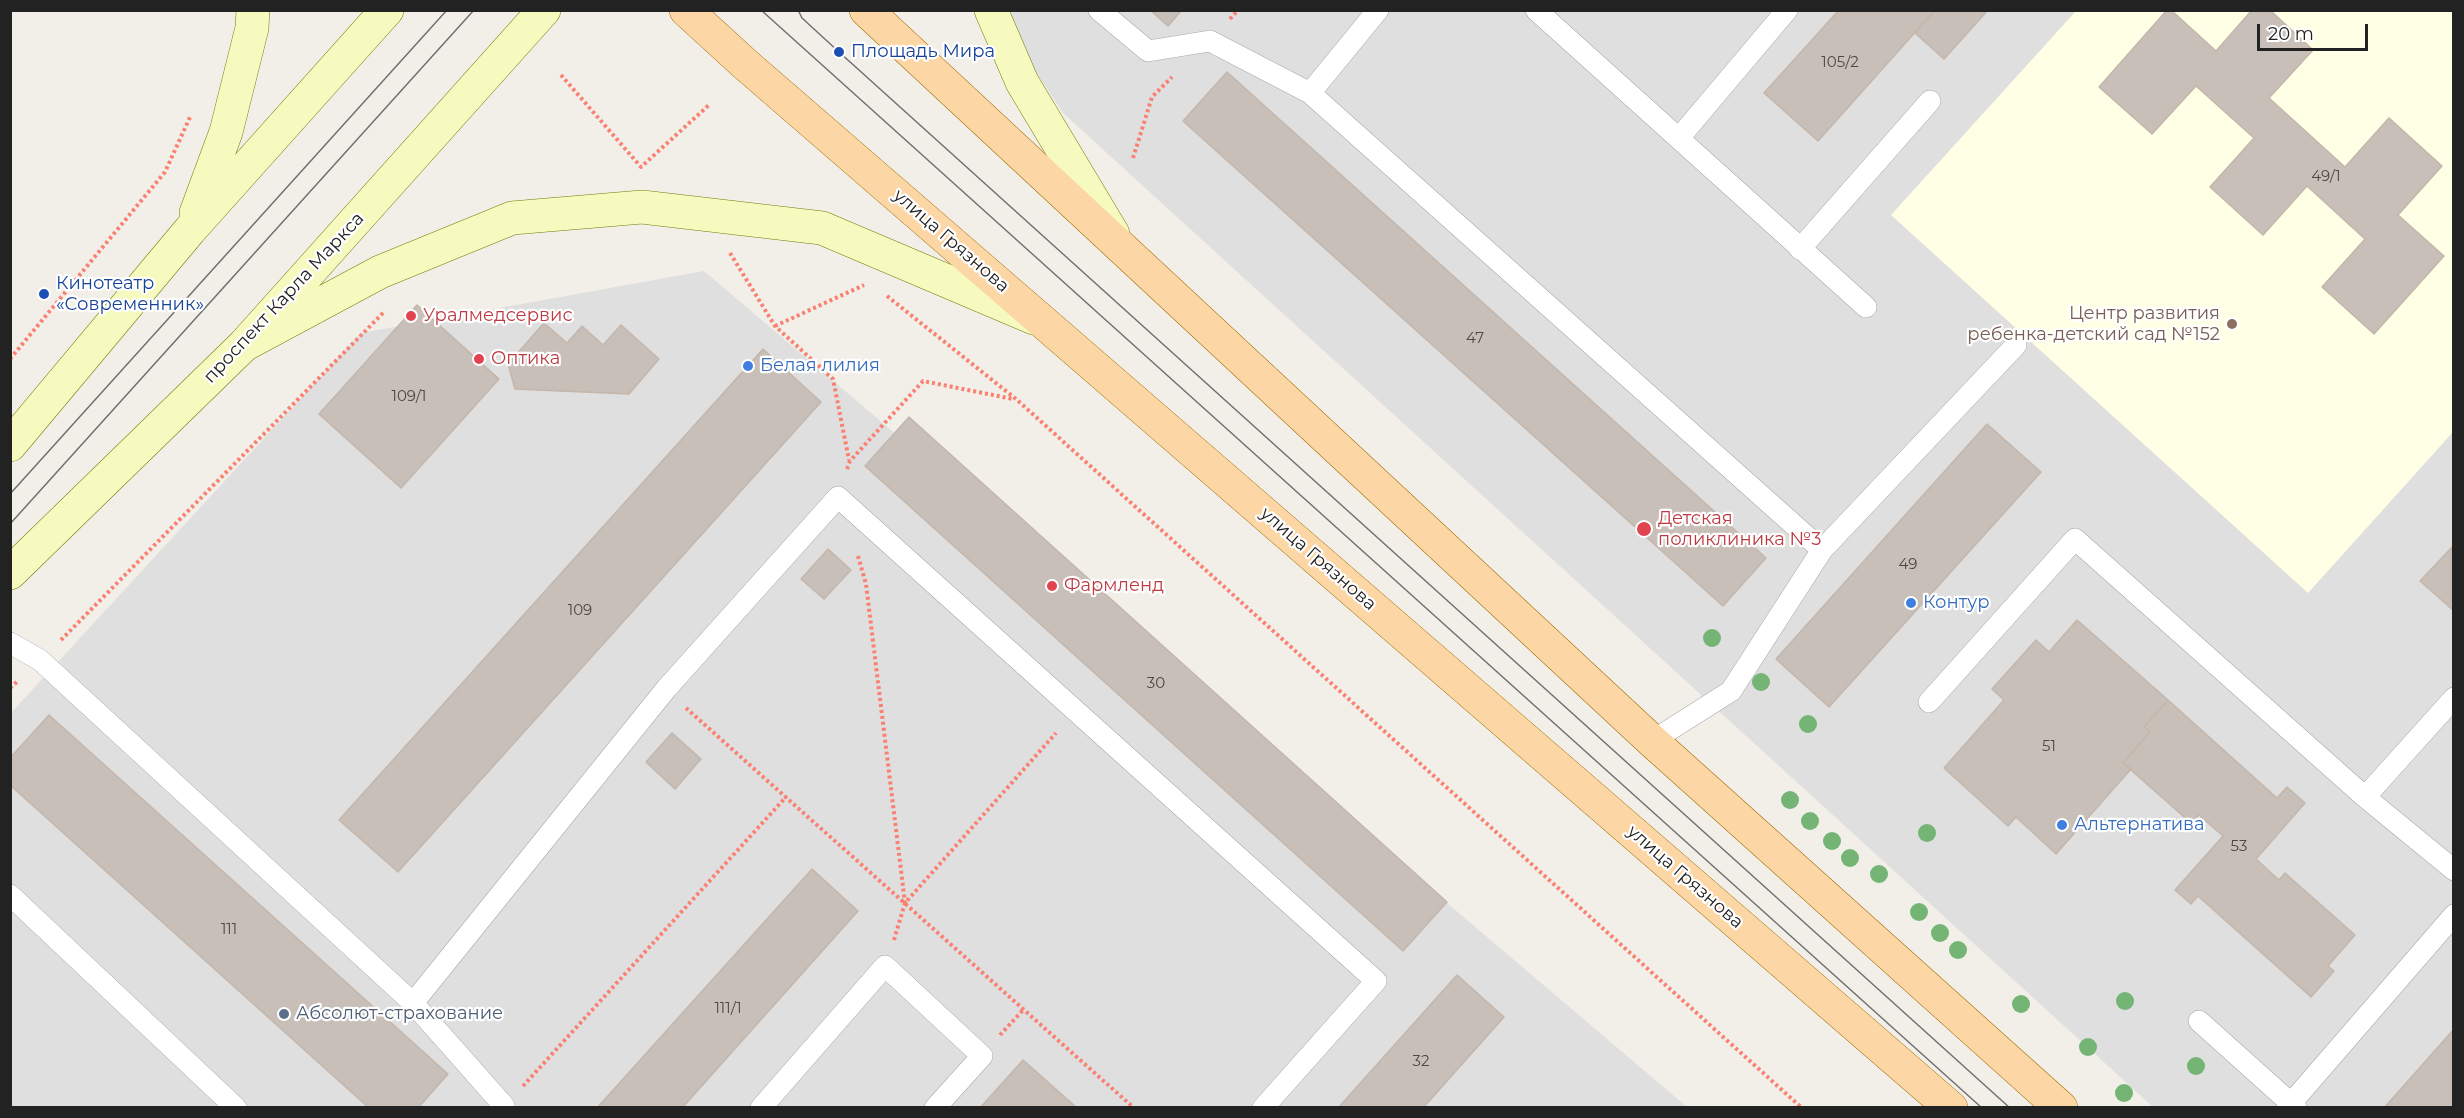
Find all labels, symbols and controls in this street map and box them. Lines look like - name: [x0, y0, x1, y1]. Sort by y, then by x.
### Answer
- scale bar: [2260, 12, 2371, 50]
- text: 20 m: [2268, 23, 2314, 45]
- place label: Площадь Мира: [851, 41, 995, 63]
- marker: Площадь Мира: [832, 45, 846, 59]
- house number: 105/2: [1821, 54, 1859, 72]
- house number: 49/1: [2311, 168, 2341, 186]
- street label: улица Грязнова: [889, 185, 1013, 297]
- street label: проспект Карла Маркса: [199, 208, 369, 388]
- place label: Кинотеатр «Современник»: [56, 273, 204, 316]
- marker: Кинотеатр «Современник»: [37, 287, 51, 301]
- place label: Центр развития ребенка-детский сад №152: [1967, 303, 2220, 346]
- place label: Уралмедсервис: [423, 305, 573, 327]
- marker: Уралмедсервис: [404, 309, 418, 323]
- marker: Центр развития ребенка-детский сад №152: [2225, 317, 2239, 331]
- house number: 47: [1466, 330, 1484, 348]
- place label: Оптика: [491, 348, 560, 370]
- marker: Оптика: [472, 352, 486, 366]
- place label: Белая лилия: [760, 355, 880, 377]
- marker: Белая лилия: [741, 359, 755, 373]
- house number: 109/1: [391, 388, 427, 406]
- street label: улица Грязнова: [1256, 503, 1380, 615]
- place label: Детская поликлиника №3: [1658, 508, 1821, 550]
- marker: Детская поликлиника №3: [1635, 520, 1653, 538]
- house number: 49: [1899, 556, 1917, 574]
- place label: Фармленд: [1064, 575, 1164, 597]
- marker: Фармленд: [1045, 579, 1059, 593]
- place label: Контур: [1923, 592, 1990, 614]
- marker: Контур: [1904, 596, 1918, 610]
- house number: 109: [568, 602, 592, 620]
- house number: 30: [1147, 675, 1165, 693]
- house number: 51: [2042, 738, 2056, 756]
- place label: Альтернатива: [2074, 814, 2204, 836]
- marker: Альтернатива: [2055, 818, 2069, 832]
- street label: улица Грязнова: [1623, 821, 1747, 933]
- house number: 53: [2231, 838, 2247, 856]
- house number: 111: [221, 921, 237, 939]
- house number: 111/1: [714, 1000, 742, 1018]
- place label: Абсолют-страхование: [296, 1003, 503, 1025]
- marker: Абсолют-страхование: [277, 1007, 291, 1021]
- house number: 32: [1413, 1053, 1429, 1071]

